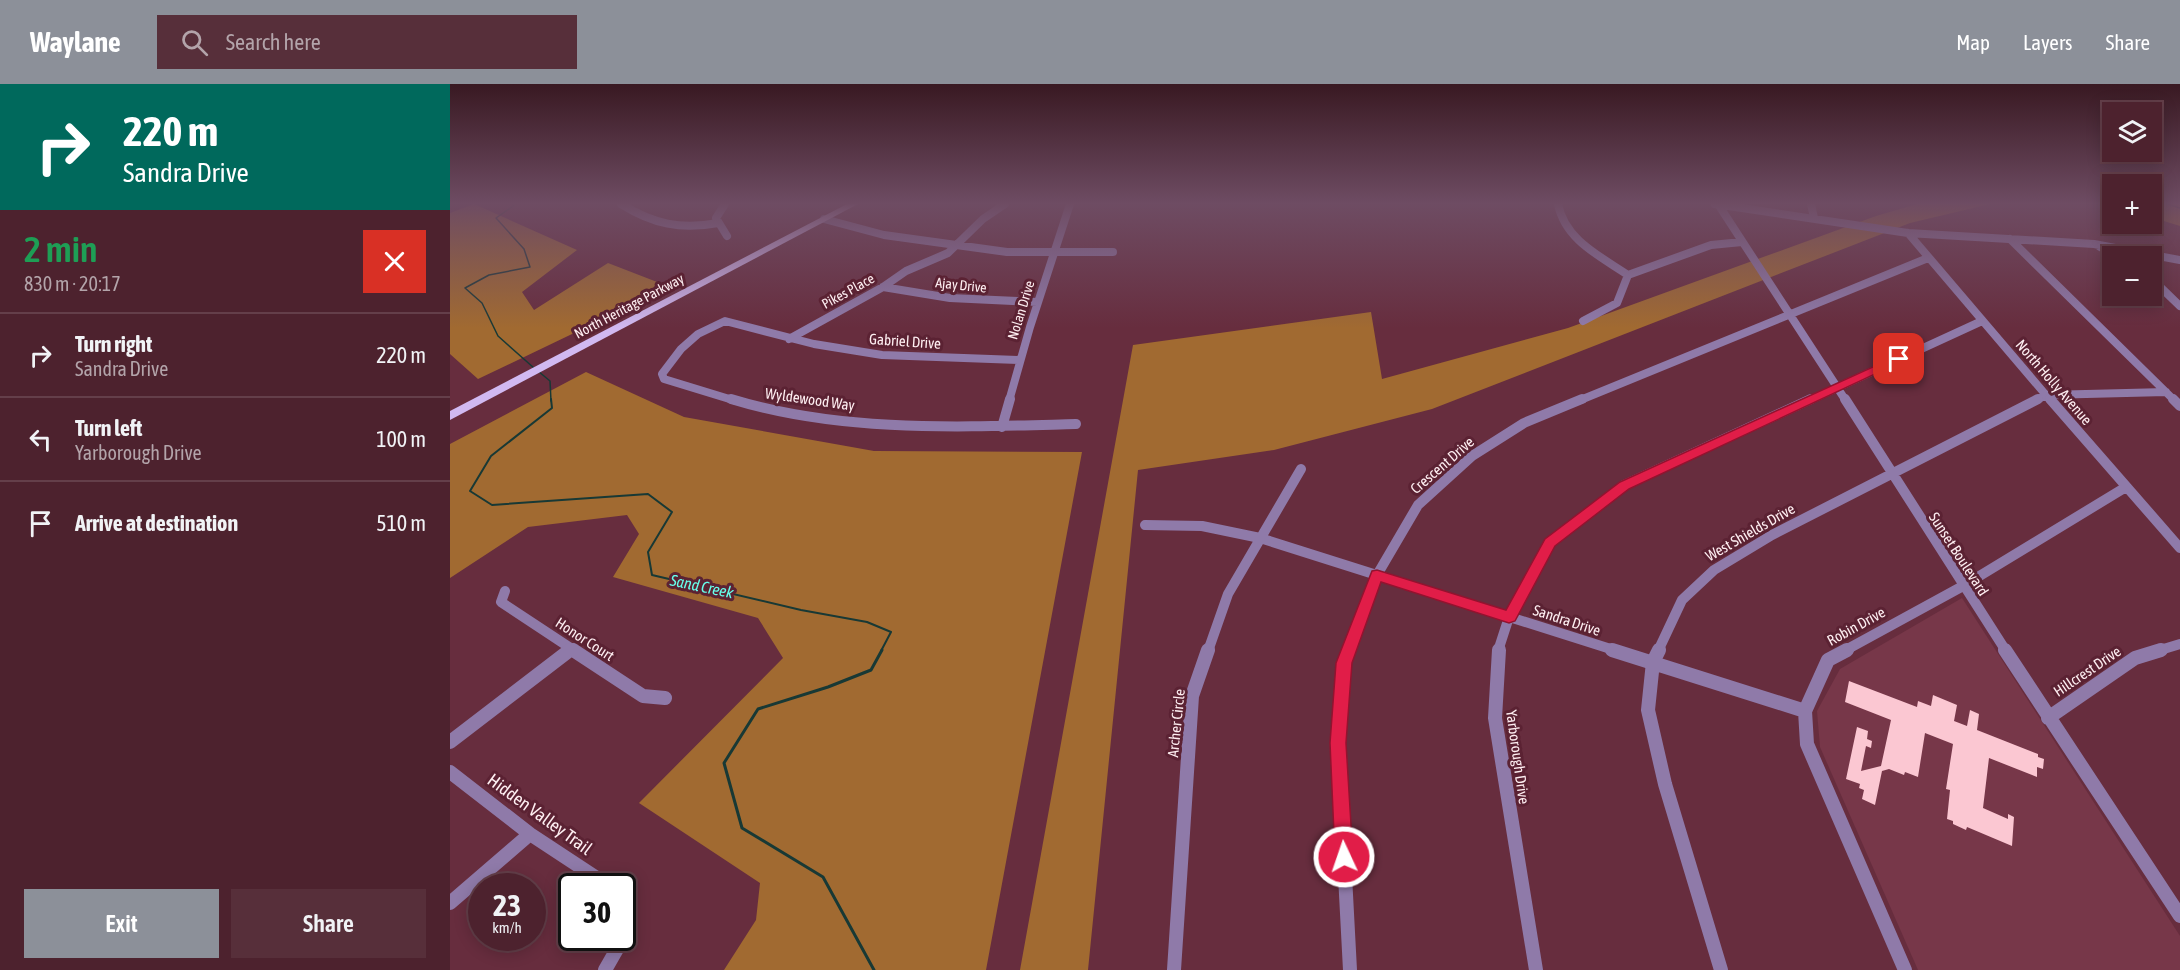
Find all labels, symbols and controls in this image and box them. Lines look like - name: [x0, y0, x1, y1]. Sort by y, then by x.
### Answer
- search box: [157, 15, 577, 69]
- text: Waylane: [30, 26, 121, 58]
- icon: search: [178, 26, 211, 59]
- text: Search here: [226, 29, 321, 55]
- text: Map: [1956, 30, 1990, 54]
- text: Layers: [2023, 30, 2073, 54]
- text: Share: [2106, 30, 2150, 54]
- map controls: [2102, 102, 2162, 306]
- button: layers: [2102, 102, 2162, 162]
- text: 220 m: [123, 107, 218, 155]
- icon: right: [24, 108, 102, 186]
- text: Sandra Drive: [123, 157, 249, 188]
- button: +: [2102, 174, 2162, 234]
- text: 2 min: [24, 228, 98, 270]
- button: close: [363, 230, 426, 293]
- button: −: [2102, 246, 2162, 306]
- street label: North Heritage Parkway: [571, 270, 687, 342]
- street label: Pikes Place: [819, 270, 877, 312]
- text: 830 m · 20:17: [24, 272, 121, 295]
- street label: Ajay Drive: [935, 274, 987, 296]
- street label: Nolan Drive: [1004, 279, 1038, 341]
- street label: Gabriel Drive: [869, 330, 942, 352]
- text: Turn right: [75, 331, 152, 357]
- pin: [1873, 333, 1924, 384]
- street label: North Holly Avenue: [2012, 336, 2096, 428]
- icon: right: [24, 339, 57, 372]
- text: 220 m: [376, 342, 426, 368]
- icon: arrive: [1882, 342, 1915, 375]
- text: Sandra Drive: [75, 357, 168, 380]
- street label: Wyldewood Way: [764, 384, 856, 414]
- text: Turn left: [75, 415, 142, 441]
- icon: left: [24, 423, 57, 456]
- text: 100 m: [376, 426, 426, 452]
- street label: Crescent Drive: [1407, 433, 1477, 497]
- text: Yarborough Drive: [75, 441, 202, 464]
- street label: West Shields Drive: [1702, 500, 1798, 564]
- icon: arrive: [24, 507, 57, 540]
- street label: Sunset Boulevard: [1926, 509, 1992, 599]
- text: Arrive at destination: [75, 510, 238, 536]
- text: 510 m: [376, 510, 426, 536]
- water label: Sand Creek: [668, 570, 736, 602]
- street label: Sandra Drive: [1531, 601, 1603, 639]
- street label: Robin Drive: [1824, 603, 1888, 649]
- street label: Honor Court: [553, 614, 617, 664]
- street label: Hillcrest Drive: [2050, 642, 2124, 700]
- street label: Archer Circle: [1164, 688, 1188, 758]
- street label: Yarborough Drive: [1503, 709, 1533, 805]
- street label: Hidden Valley Trail: [484, 769, 597, 859]
- position arrow: [1312, 825, 1376, 889]
- speed limit sign: 30: [558, 873, 636, 951]
- text: 23: [493, 888, 521, 922]
- button: Exit: [24, 889, 219, 958]
- button: Share: [231, 889, 426, 958]
- text: km/h: [492, 919, 522, 936]

